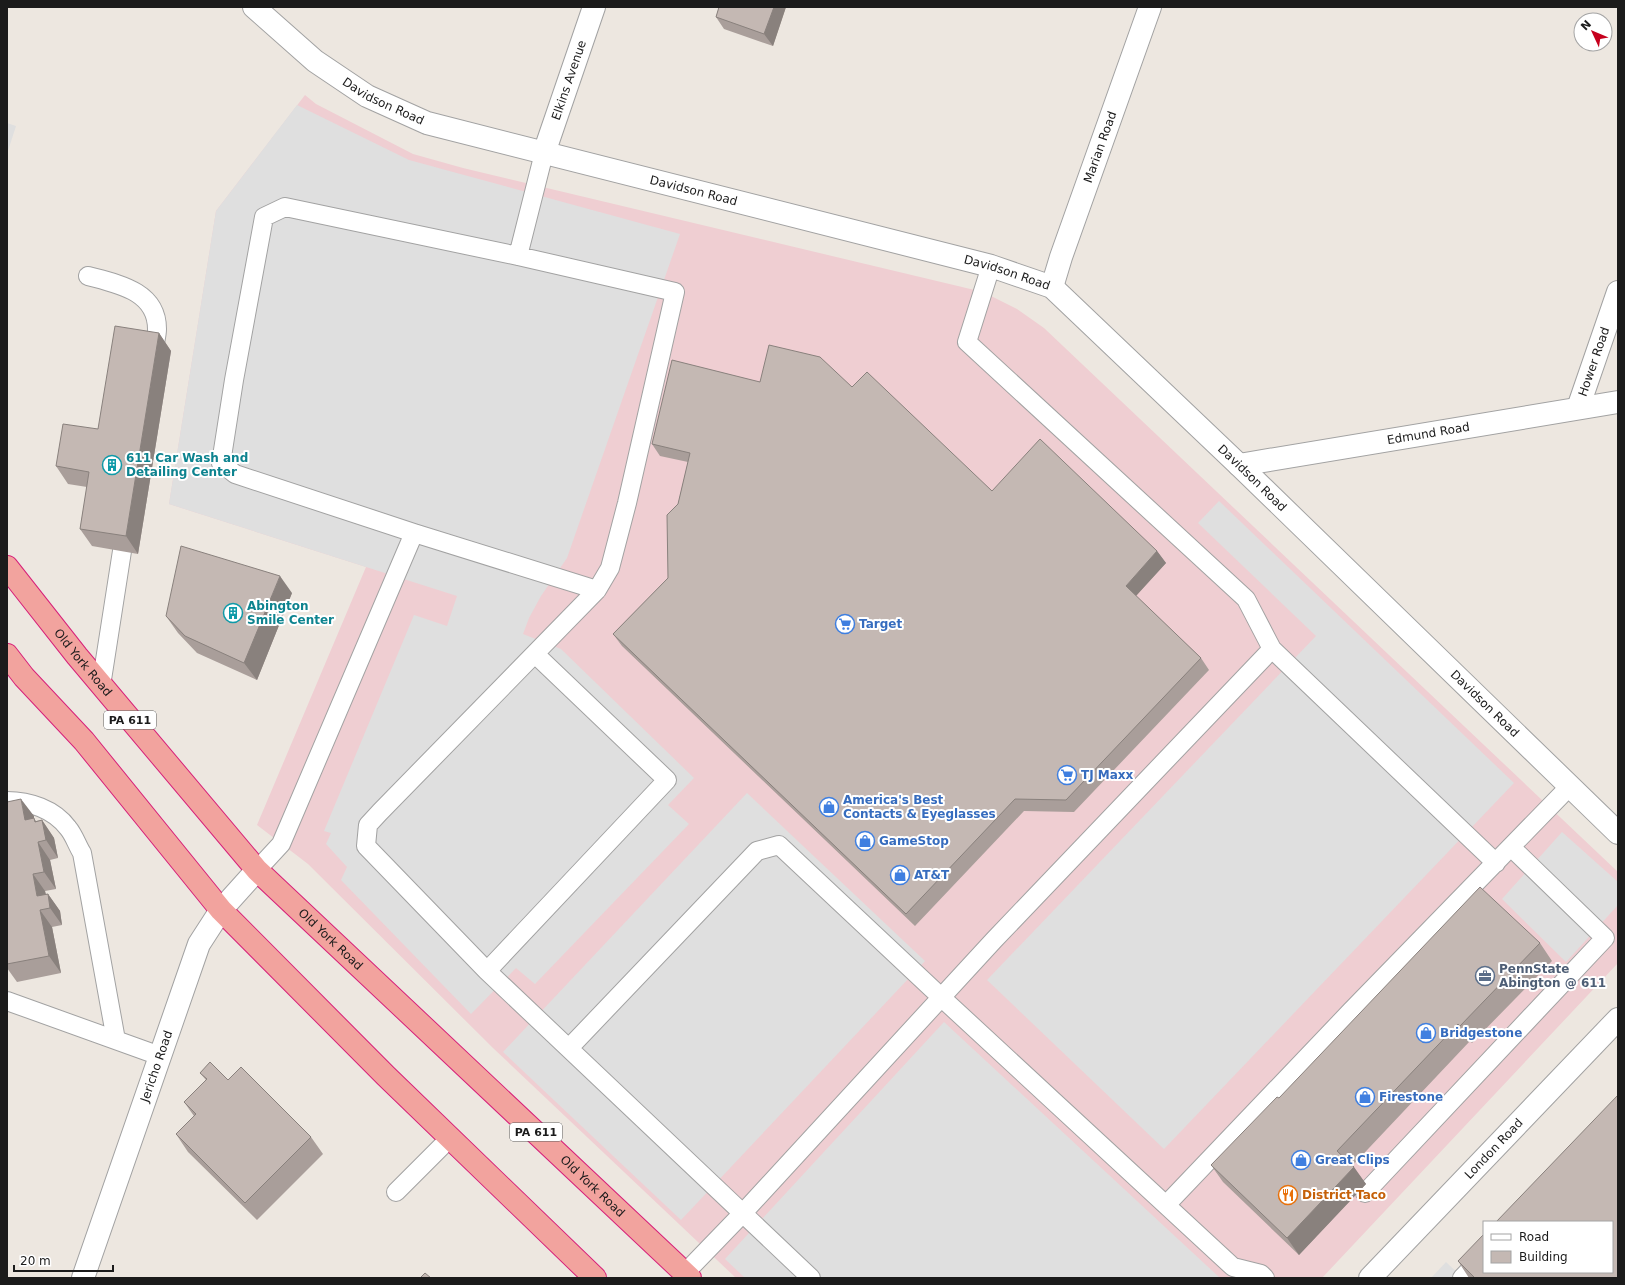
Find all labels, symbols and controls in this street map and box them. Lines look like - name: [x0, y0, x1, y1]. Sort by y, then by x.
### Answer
- north arrow: [1573, 12, 1613, 52]
- text: N: [1578, 18, 1594, 33]
- street label: Elkins Avenue: [549, 38, 589, 122]
- street label: Davidson Road: [340, 75, 426, 128]
- street label: Marian Road: [1081, 109, 1119, 185]
- street label: Davidson Road: [648, 173, 739, 208]
- street label: Davidson Road: [962, 252, 1052, 293]
- street label: Hower Road: [1576, 325, 1612, 398]
- street label: Edmund Road: [1386, 420, 1471, 447]
- street label: Davidson Road: [1215, 442, 1289, 514]
- place label: 611 Car Wash and Detailing Center: [126, 451, 248, 479]
- building icon: 611 Car Wash and Detailing Center: [101, 454, 123, 476]
- place label: Abington Smile Center: [247, 599, 334, 627]
- building icon: Abington Smile Center: [222, 602, 244, 624]
- supermarket icon: Target: [834, 613, 856, 635]
- place label: Target: [859, 617, 902, 631]
- street label: Old York Road: [51, 626, 115, 699]
- street label: Davidson Road: [1448, 667, 1522, 740]
- road number: PA 611: [104, 711, 156, 729]
- supermarket icon: TJ Maxx: [1056, 764, 1078, 786]
- place label: TJ Maxx: [1081, 768, 1134, 782]
- place label: America's Best Contacts & Eyeglasses: [843, 793, 996, 821]
- shop icon: America's Best Contacts & Eyeglasses: [818, 796, 840, 818]
- shop icon: GameStop: [854, 830, 876, 852]
- place label: GameStop: [879, 834, 949, 848]
- shop icon: AT&T: [889, 864, 911, 886]
- place label: AT&T: [914, 868, 950, 882]
- street label: Old York Road: [296, 906, 366, 973]
- place label: PennState Abington @ 611: [1499, 962, 1606, 990]
- office icon: PennState Abington @ 611: [1474, 965, 1496, 987]
- shop icon: Bridgestone: [1415, 1022, 1437, 1044]
- place label: Bridgestone: [1440, 1026, 1522, 1040]
- street label: Jericho Road: [137, 1029, 175, 1105]
- shop icon: Firestone: [1354, 1086, 1376, 1108]
- place label: Firestone: [1379, 1090, 1443, 1104]
- street label: London Road: [1462, 1116, 1526, 1182]
- road number: PA 611: [510, 1123, 562, 1141]
- shop icon: Great Clips: [1290, 1149, 1312, 1171]
- street label: Old York Road: [558, 1153, 628, 1220]
- place label: Great Clips: [1315, 1153, 1390, 1167]
- restaurant icon: District Taco: [1277, 1184, 1299, 1206]
- place label: District Taco: [1302, 1188, 1386, 1202]
- legend: [1483, 1221, 1613, 1273]
- text: Road: [1519, 1230, 1549, 1244]
- scale bar: [14, 1247, 113, 1273]
- text: Building: [1519, 1250, 1568, 1264]
- text: 20 m: [20, 1254, 51, 1268]

